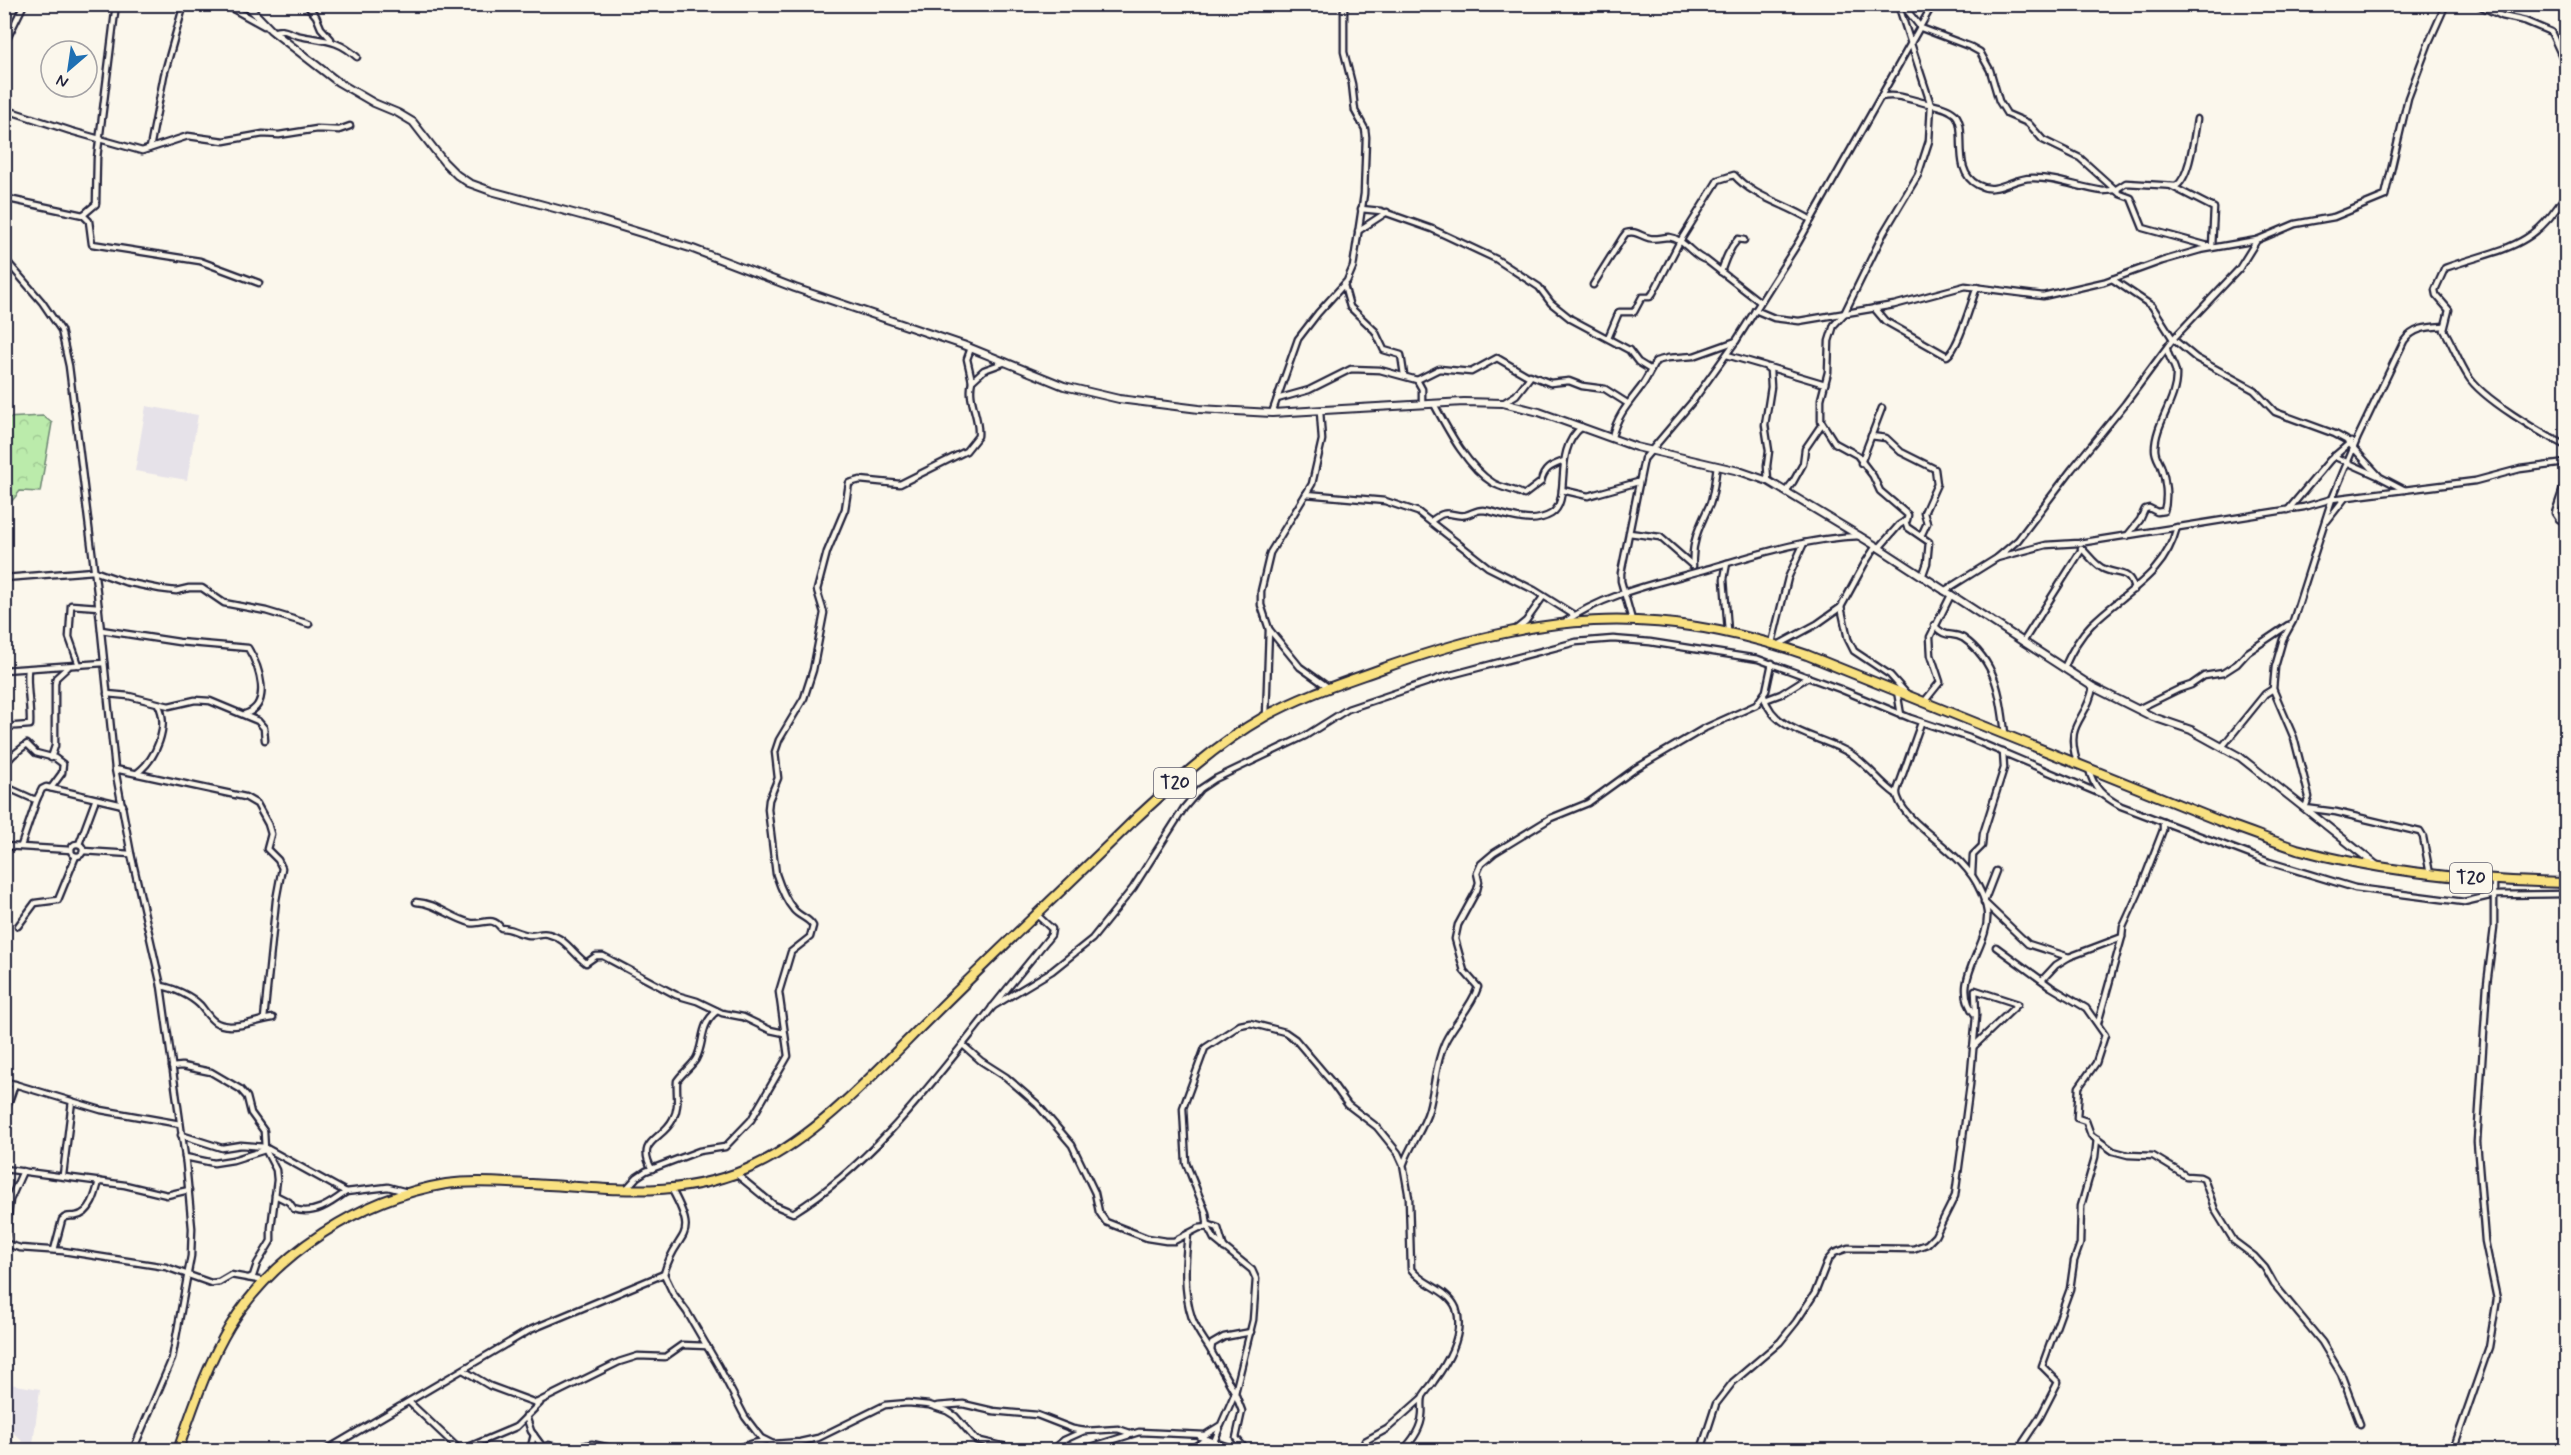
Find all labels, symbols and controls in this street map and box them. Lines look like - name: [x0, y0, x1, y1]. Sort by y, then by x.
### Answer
- north arrow: [39, 39, 99, 99]
- text: N: [53, 69, 72, 93]
- road number: T20: [1154, 768, 1196, 798]
- road number: T20: [2450, 863, 2492, 893]

